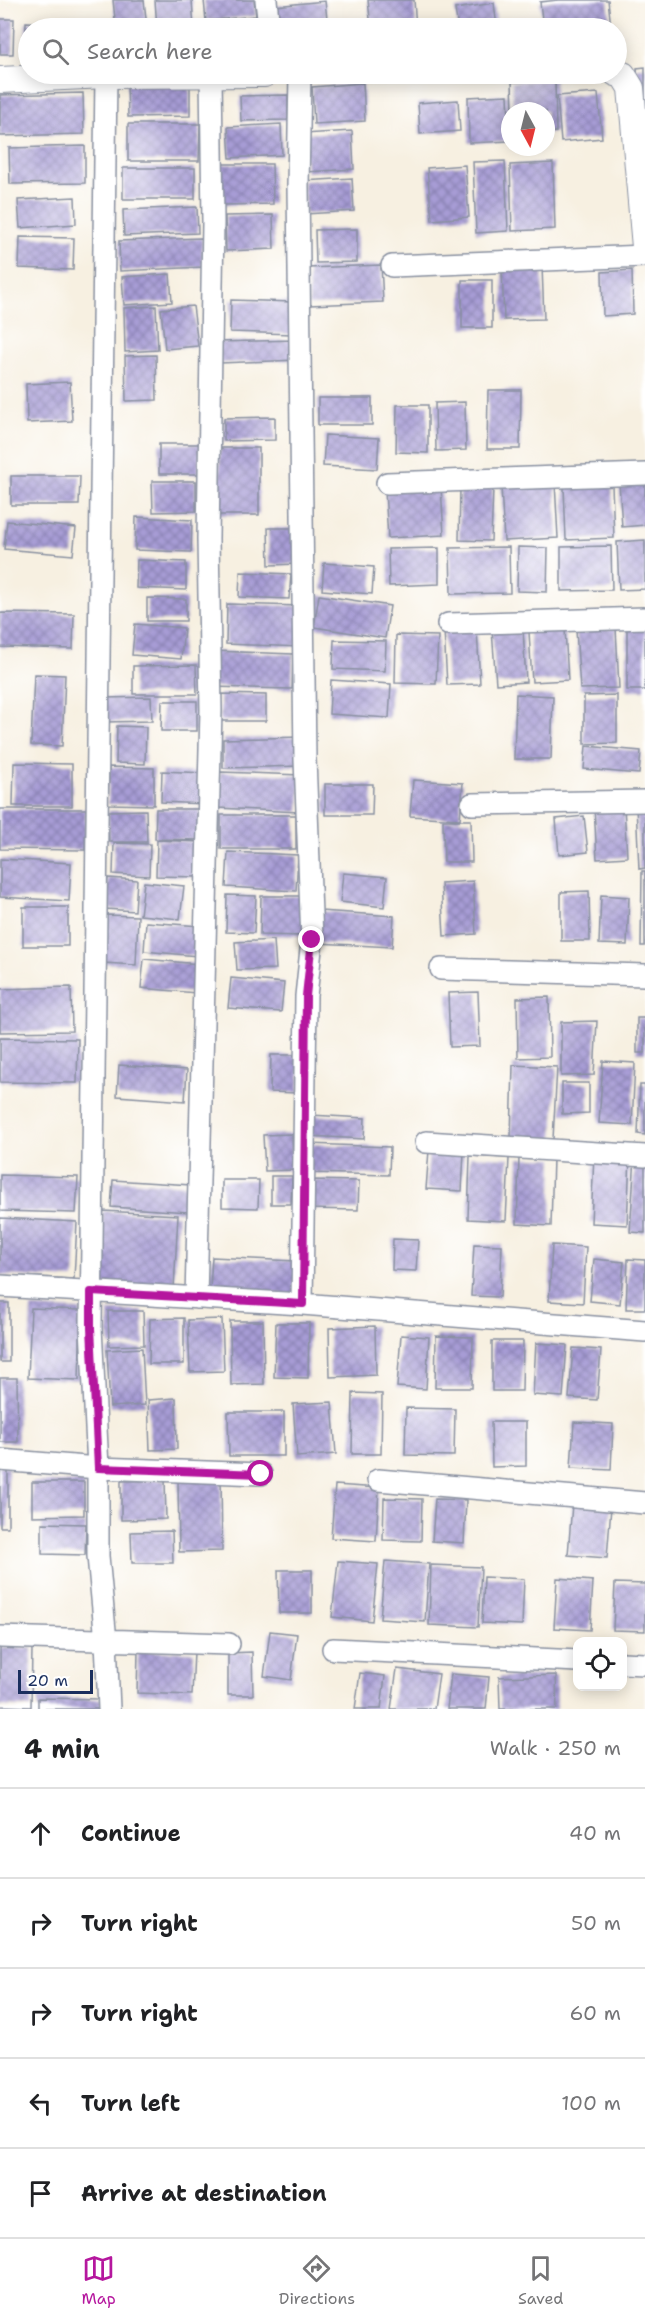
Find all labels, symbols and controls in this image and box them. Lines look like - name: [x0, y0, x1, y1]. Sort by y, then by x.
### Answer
- search box: [18, 18, 627, 84]
- icon: search: [39, 35, 72, 68]
- text: Search here: [87, 37, 213, 66]
- north arrow: [501, 102, 555, 156]
- route end: [298, 926, 324, 952]
- route start: [247, 1460, 273, 1486]
- map controls: [573, 1637, 627, 1691]
- button: locate: [573, 1637, 627, 1691]
- scale bar: [18, 1667, 93, 1694]
- text: 20 m: [27, 1670, 68, 1691]
- text: 4 min: [24, 1731, 100, 1766]
- text: Walk · 250 m: [490, 1735, 621, 1761]
- icon: ahead: [24, 1817, 57, 1850]
- text: Continue: [81, 1819, 181, 1848]
- text: 40 m: [569, 1820, 621, 1846]
- icon: right: [24, 1907, 57, 1940]
- text: Turn right: [81, 1909, 198, 1938]
- text: 50 m: [571, 1910, 621, 1936]
- icon: right: [24, 1997, 57, 2030]
- text: Turn right: [81, 1999, 198, 2028]
- text: 60 m: [569, 2000, 621, 2026]
- icon: left: [24, 2087, 57, 2120]
- text: Turn left: [81, 2089, 180, 2118]
- text: 100 m: [561, 2090, 621, 2116]
- icon: arrive: [24, 2177, 57, 2210]
- text: Arrive at destination: [81, 2179, 327, 2208]
- tab: Map: [82, 2252, 116, 2309]
- tab: Directions: [279, 2252, 355, 2309]
- tab: Saved: [518, 2252, 564, 2309]

